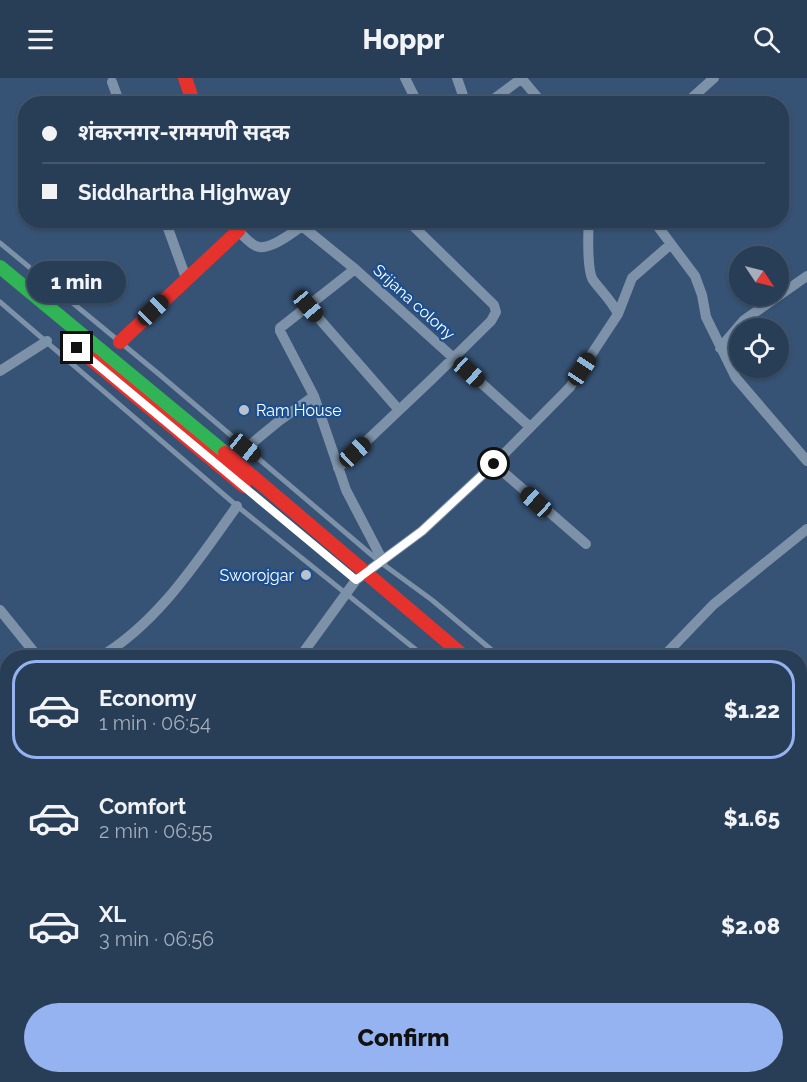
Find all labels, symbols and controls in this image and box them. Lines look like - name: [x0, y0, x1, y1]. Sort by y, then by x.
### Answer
- icon: menu: [24, 23, 57, 56]
- icon: search: [750, 23, 783, 56]
- text: Hoppr: [363, 24, 444, 55]
- text: शंकरनगर-राममणी सदक: [78, 119, 290, 145]
- text: Siddhartha Highway: [78, 179, 291, 205]
- north arrow: [729, 246, 789, 306]
- map controls: [729, 246, 789, 378]
- street label: Srijana colony: [369, 260, 459, 344]
- callout: 1 min: [28, 261, 127, 303]
- text: 1 min: [51, 270, 102, 294]
- car: [290, 286, 326, 326]
- car: [134, 291, 172, 329]
- button: locate: [729, 318, 789, 378]
- route end: [63, 334, 90, 361]
- car: [564, 349, 600, 389]
- car: [450, 353, 488, 391]
- place label: Ram House: [256, 401, 342, 420]
- marker: Ram House: [237, 403, 251, 417]
- car: [225, 430, 265, 466]
- car: [336, 433, 374, 471]
- route start: [480, 450, 507, 477]
- car: [517, 483, 555, 521]
- place label: Sworojgar: [220, 566, 294, 585]
- marker: Sworojgar: [299, 568, 313, 582]
- icon: car: [27, 683, 81, 737]
- text: Economy: [99, 685, 197, 711]
- text: $1.22: [724, 697, 780, 723]
- text: 1 min · 06:54: [99, 711, 211, 735]
- icon: car: [27, 791, 81, 845]
- text: Comfort: [99, 793, 186, 819]
- text: $1.65: [724, 805, 780, 831]
- text: 2 min · 06:55: [99, 819, 213, 843]
- icon: car: [27, 899, 81, 953]
- text: XL: [99, 901, 126, 927]
- text: $2.08: [721, 913, 780, 939]
- text: 3 min · 06:56: [99, 927, 214, 951]
- button: Confirm: [24, 1003, 783, 1072]

